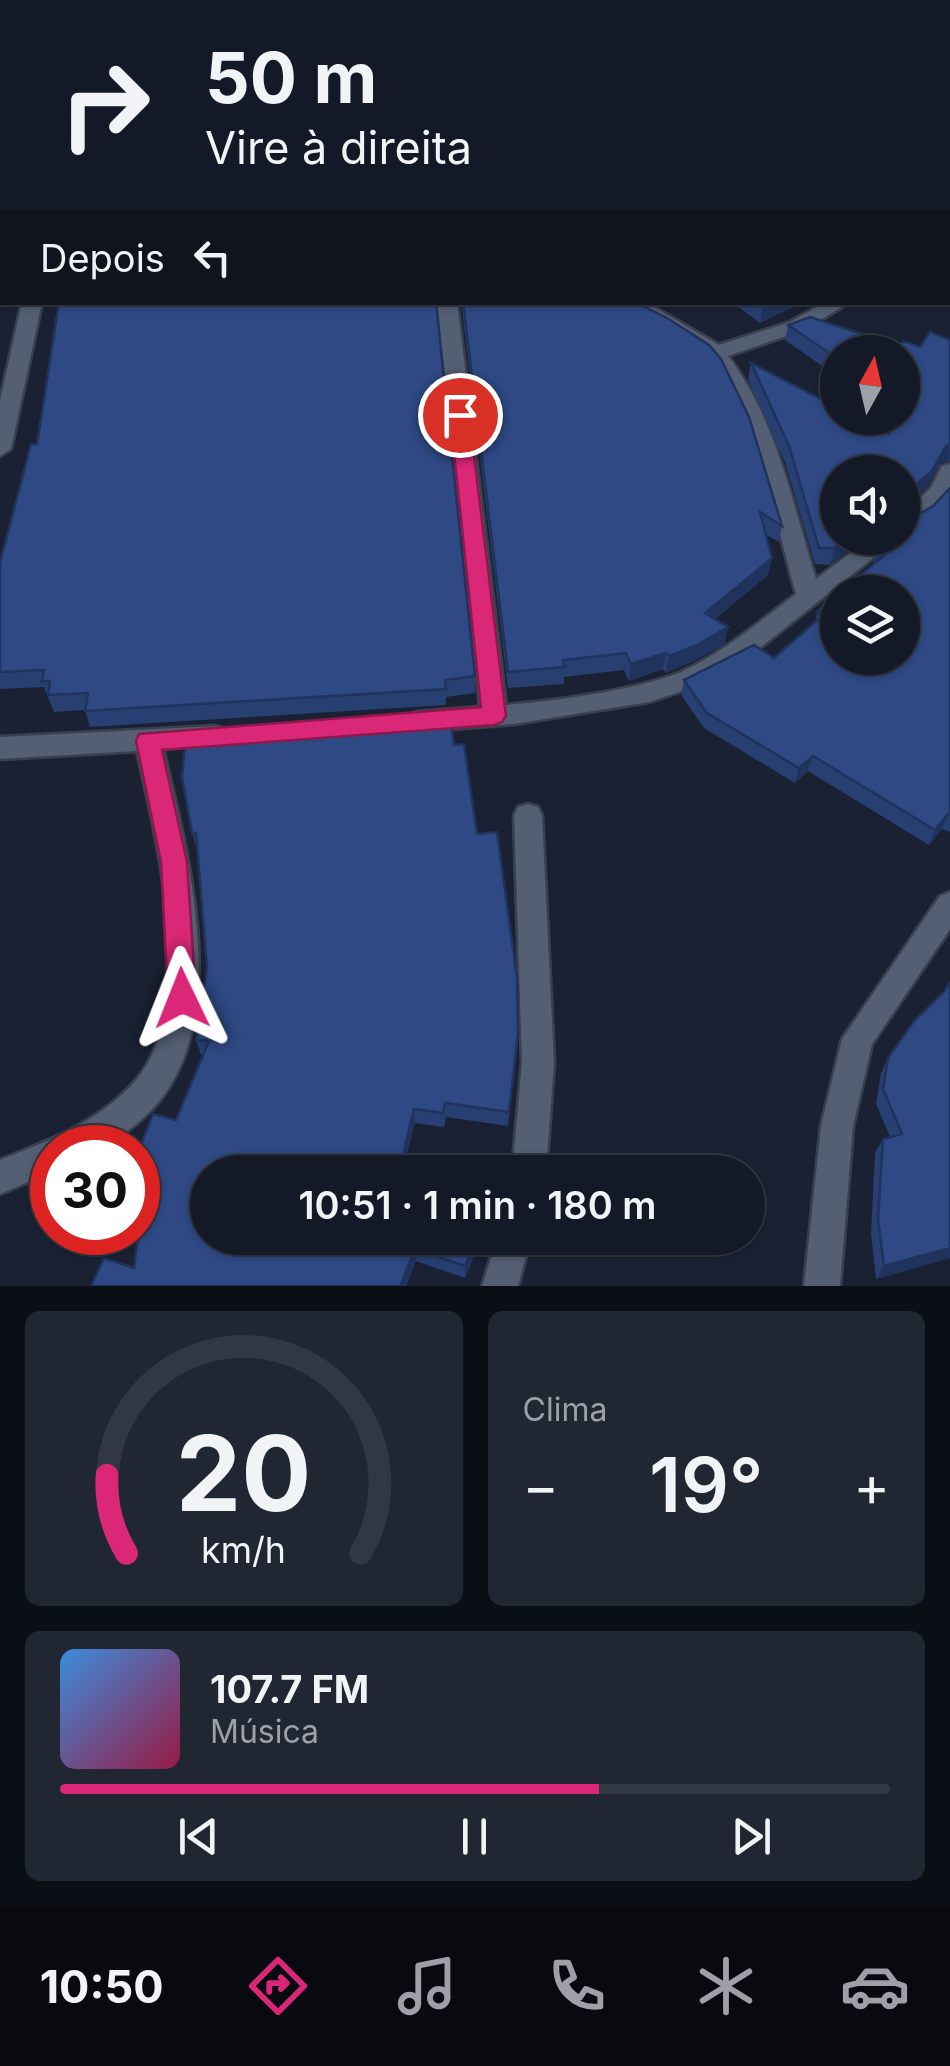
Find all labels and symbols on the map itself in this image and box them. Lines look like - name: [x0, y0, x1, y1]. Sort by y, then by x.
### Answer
- north arrow: [820, 335, 920, 435]
- pin: [418, 373, 503, 458]
- position arrow: [130, 946, 234, 1050]
- speed limit sign: 30: [30, 1125, 160, 1255]

